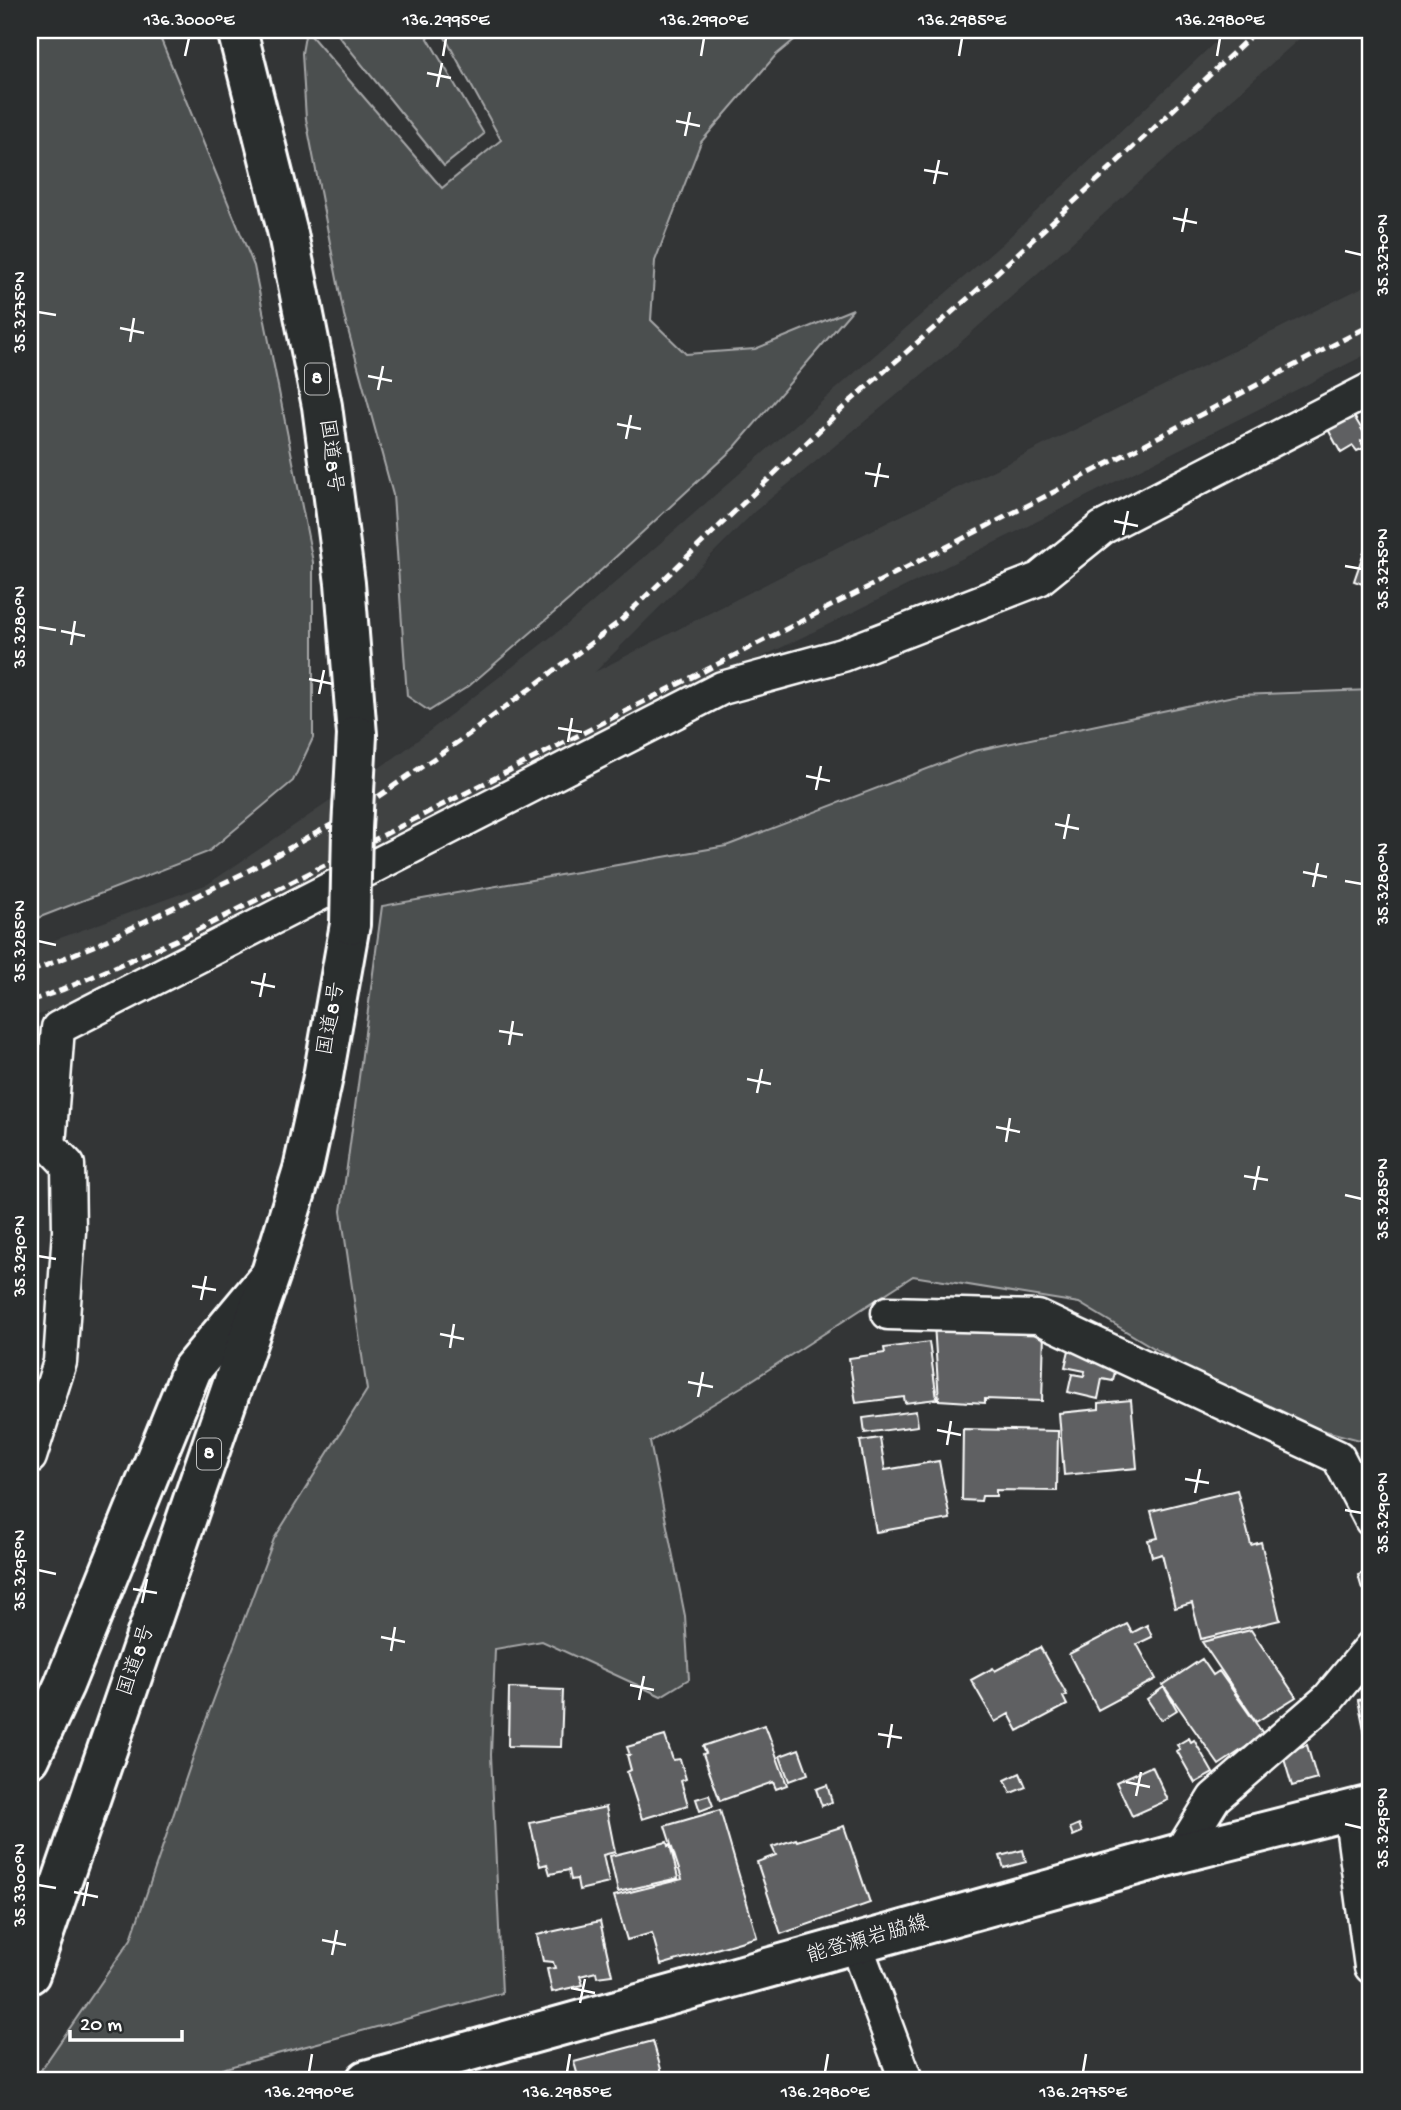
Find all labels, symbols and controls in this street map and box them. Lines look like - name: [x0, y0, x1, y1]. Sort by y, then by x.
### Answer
- text: 136.3000°E: [143, 11, 235, 32]
- text: 136.2995°E: [401, 11, 490, 32]
- text: 136.2990°E: [659, 11, 749, 32]
- text: 136.2985°E: [917, 11, 1007, 32]
- text: 136.2980°E: [1175, 11, 1265, 32]
- text: 35.3270°N: [1374, 214, 1395, 297]
- text: 35.3275°N: [11, 271, 32, 354]
- road number: 8: [305, 364, 329, 394]
- street label: 国道8号: [312, 417, 347, 495]
- text: 35.3275°N: [1374, 528, 1395, 611]
- text: 35.3280°N: [11, 586, 32, 669]
- text: 35.3280°N: [1374, 843, 1395, 926]
- text: 35.3285°N: [11, 900, 32, 983]
- street label: 国道8号: [313, 980, 352, 1058]
- text: 35.3285°N: [1374, 1158, 1395, 1241]
- text: 35.3290°N: [11, 1215, 32, 1298]
- road number: 8: [197, 1438, 221, 1470]
- text: 35.3290°N: [1374, 1472, 1395, 1555]
- text: 35.3295°N: [11, 1530, 32, 1611]
- street label: 国道8号: [113, 1621, 162, 1700]
- text: 35.3295°N: [1374, 1788, 1395, 1869]
- text: 35.3300°N: [11, 1843, 32, 1928]
- street label: 能登瀬岩脇線: [804, 1911, 932, 1970]
- scale bar: [70, 1998, 182, 2042]
- text: 20 m: [80, 2014, 122, 2039]
- text: 136.2990°E: [264, 2083, 354, 2104]
- text: 136.2985°E: [522, 2083, 612, 2104]
- text: 136.2980°E: [780, 2083, 870, 2104]
- text: 136.2975°E: [1038, 2083, 1127, 2104]

